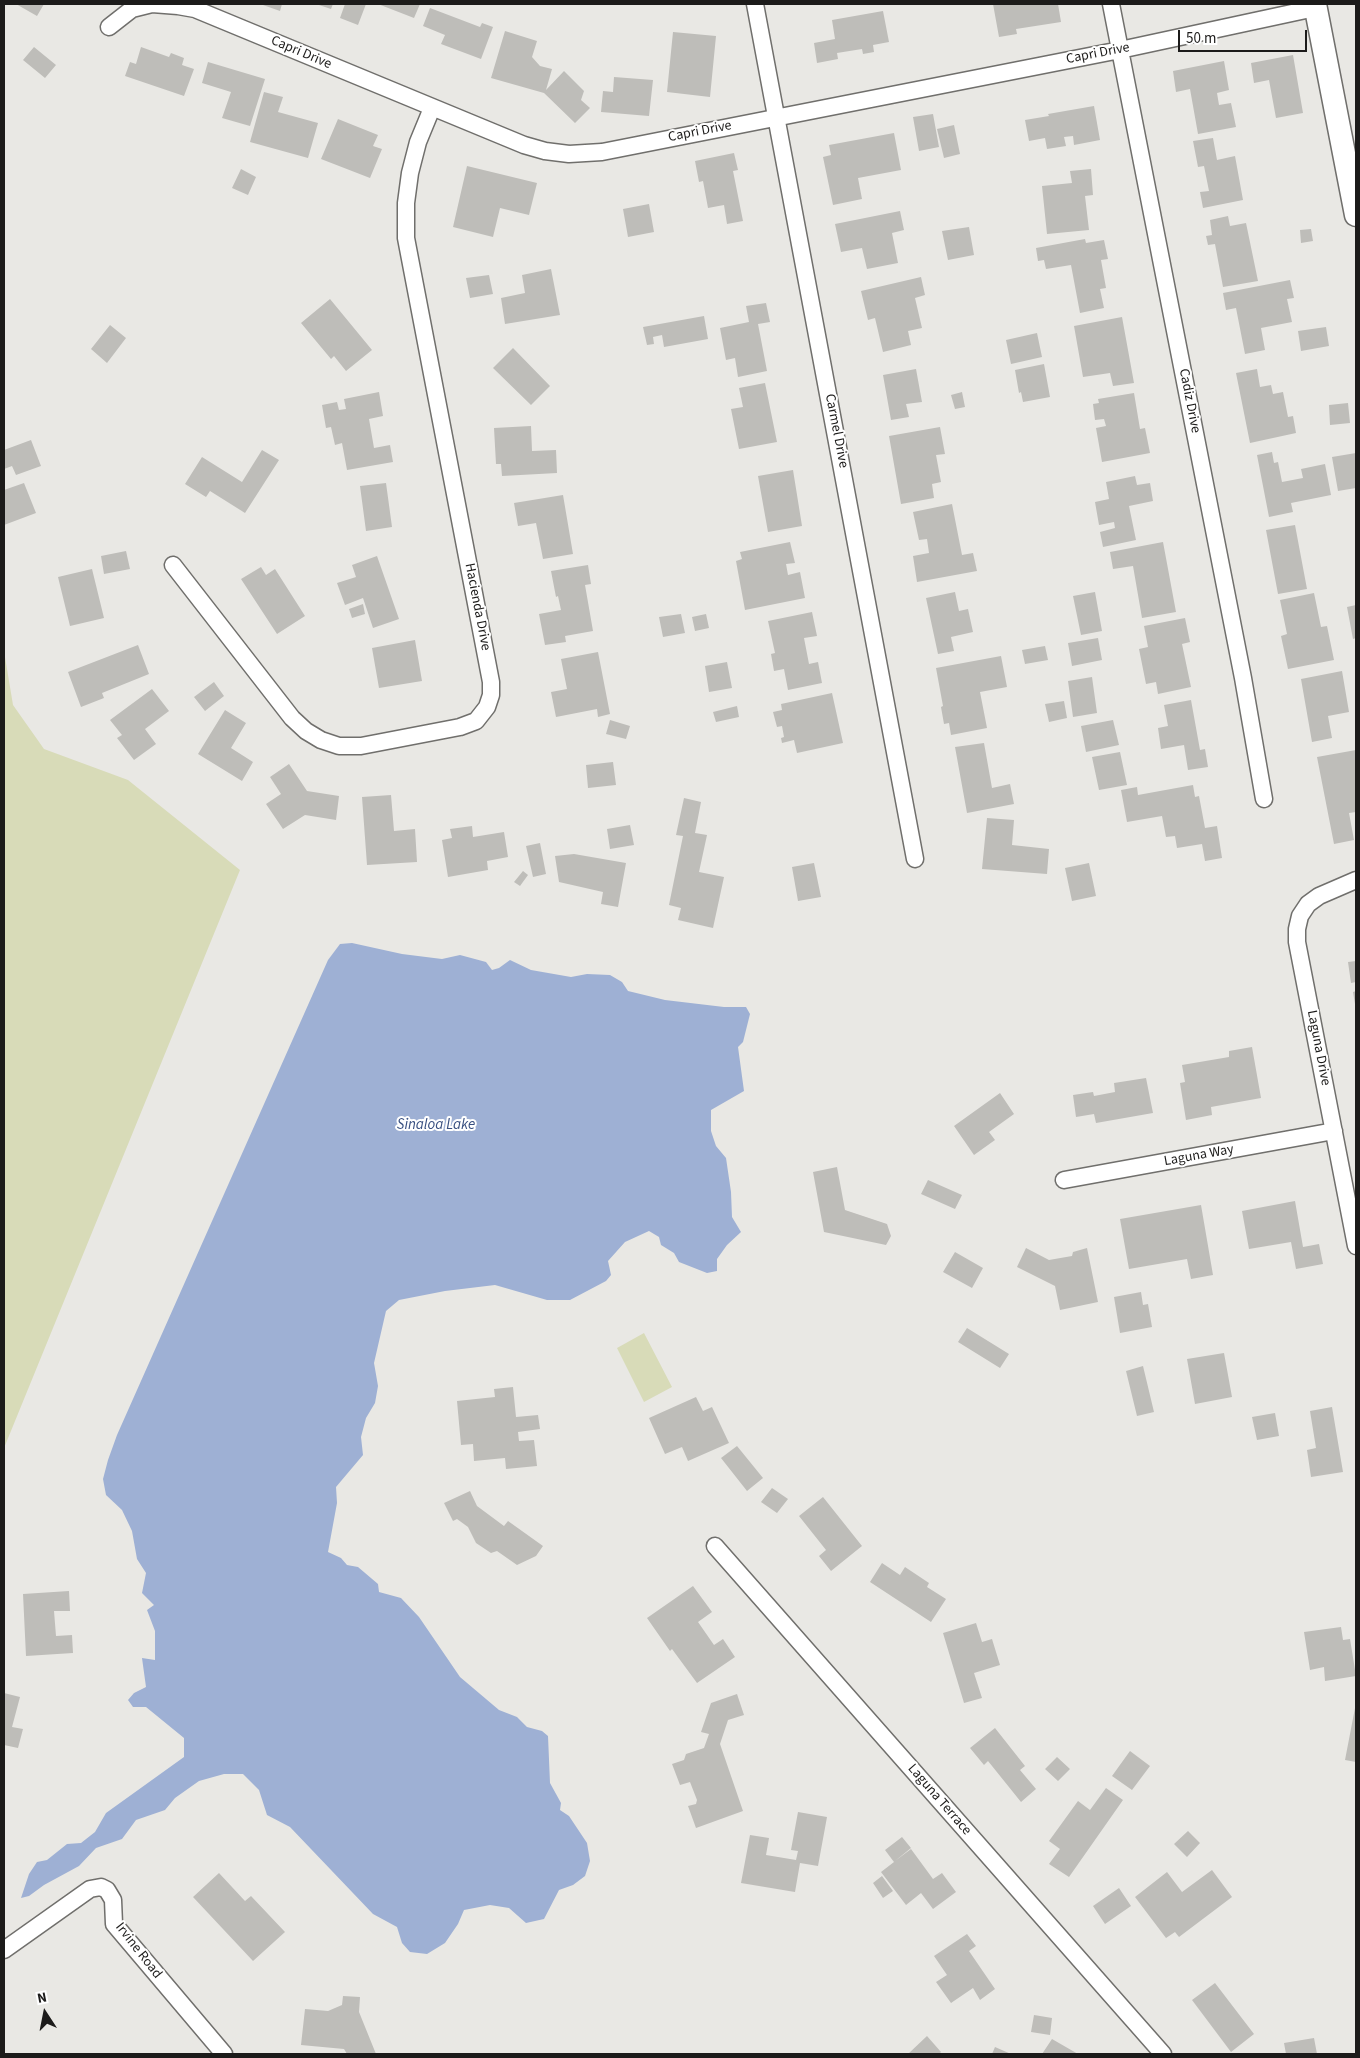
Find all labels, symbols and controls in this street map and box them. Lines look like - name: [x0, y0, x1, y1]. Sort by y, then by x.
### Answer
- scale bar: [1180, 20, 1309, 52]
- text: 50 m: [1186, 28, 1216, 49]
- street label: Capri Drive: [268, 33, 334, 73]
- street label: Capri Drive: [1065, 40, 1131, 68]
- street label: Capri Drive: [667, 118, 733, 146]
- street label: Cadiz Drive: [1175, 367, 1203, 435]
- street label: Carmel Drive: [821, 393, 851, 469]
- street label: Hacienda Drive: [460, 562, 494, 652]
- street label: Laguna Drive: [1302, 1009, 1334, 1087]
- water label: Sinaloa Lake: [397, 1117, 475, 1135]
- street label: Laguna Way: [1163, 1142, 1235, 1170]
- street label: Laguna Terrace: [903, 1761, 975, 1839]
- street label: Irvine Road: [111, 1920, 165, 1982]
- north arrow: [20, 1988, 70, 2038]
- text: N: [36, 1988, 49, 2009]

